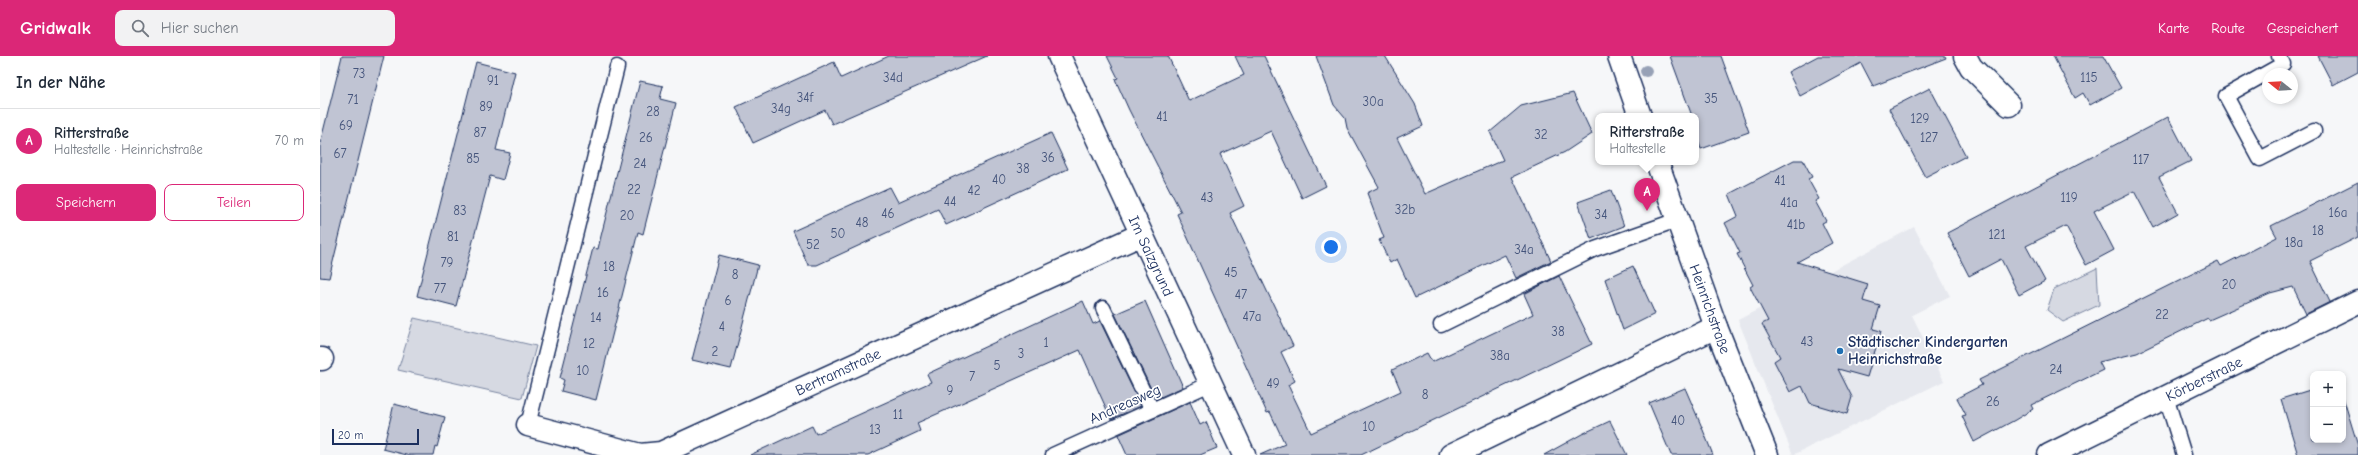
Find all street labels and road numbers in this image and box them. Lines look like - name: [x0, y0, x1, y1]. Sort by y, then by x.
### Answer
- street label: Im Salzgrund: [1125, 213, 1177, 299]
- street label: Heinrichstraße: [1685, 262, 1735, 357]
- street label: Bertramstraße: [792, 344, 884, 400]
- street label: Körberstraße: [2163, 352, 2246, 405]
- street label: Andreasweg: [1086, 380, 1164, 428]

